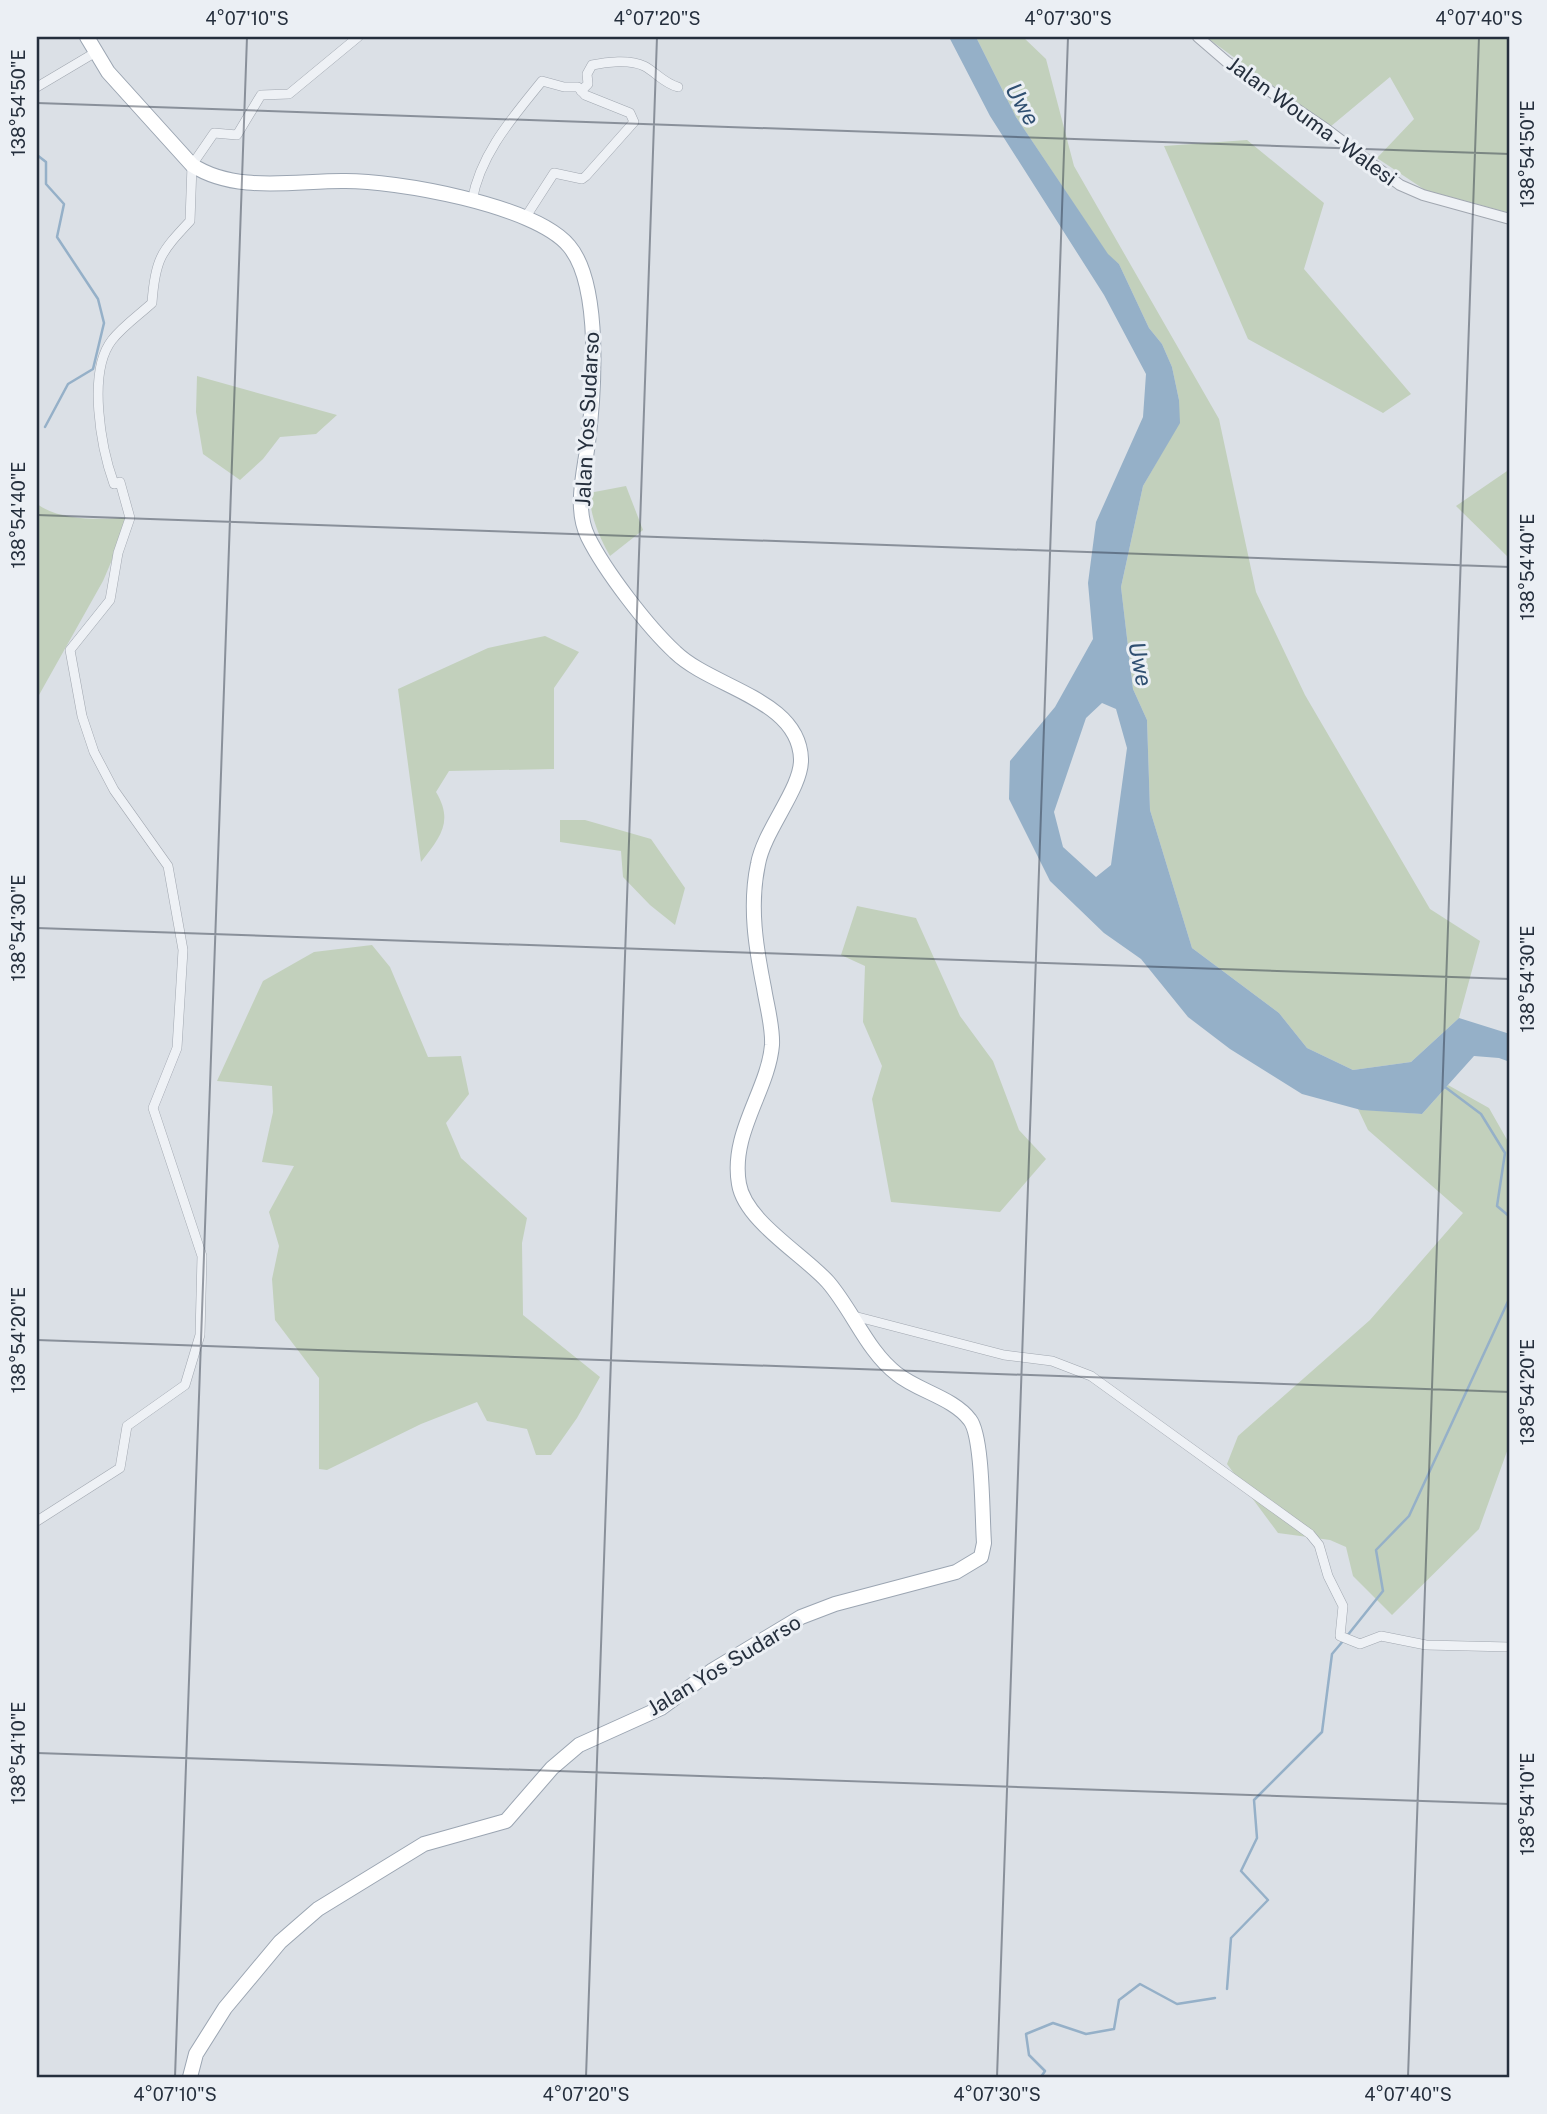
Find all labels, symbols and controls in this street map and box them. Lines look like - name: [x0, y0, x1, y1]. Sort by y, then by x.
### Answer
- text: 4°07'10"S: [205, 8, 289, 29]
- text: 4°07'20"S: [613, 8, 701, 29]
- text: 4°07'30"S: [1024, 8, 1112, 29]
- text: 4°07'40"S: [1435, 8, 1523, 29]
- text: 138°54'50"E: [8, 49, 29, 157]
- street label: Jalan Wouma - Walesi: [1222, 51, 1402, 191]
- water label: Uwe: [1000, 78, 1046, 130]
- text: 138°54'50"E: [1517, 100, 1538, 208]
- street label: Jalan Yos Sudarso: [570, 331, 604, 507]
- text: 138°54'40"E: [8, 461, 29, 569]
- text: 138°54'40"E: [1517, 513, 1538, 621]
- water label: Uwe: [1123, 639, 1159, 689]
- text: 138°54'30"E: [8, 875, 29, 981]
- text: 138°54'30"E: [1517, 926, 1538, 1032]
- text: 138°54'20"E: [8, 1287, 29, 1393]
- text: 138°54'20"E: [1517, 1339, 1538, 1445]
- street label: Jalan Yos Sudarso: [643, 1609, 805, 1721]
- text: 138°54'10"E: [8, 1701, 29, 1805]
- text: 138°54'10"E: [1517, 1752, 1538, 1856]
- text: 4°07'10"S: [133, 2084, 217, 2105]
- text: 4°07'20"S: [542, 2084, 630, 2105]
- text: 4°07'30"S: [953, 2084, 1041, 2105]
- text: 4°07'40"S: [1364, 2084, 1452, 2105]

